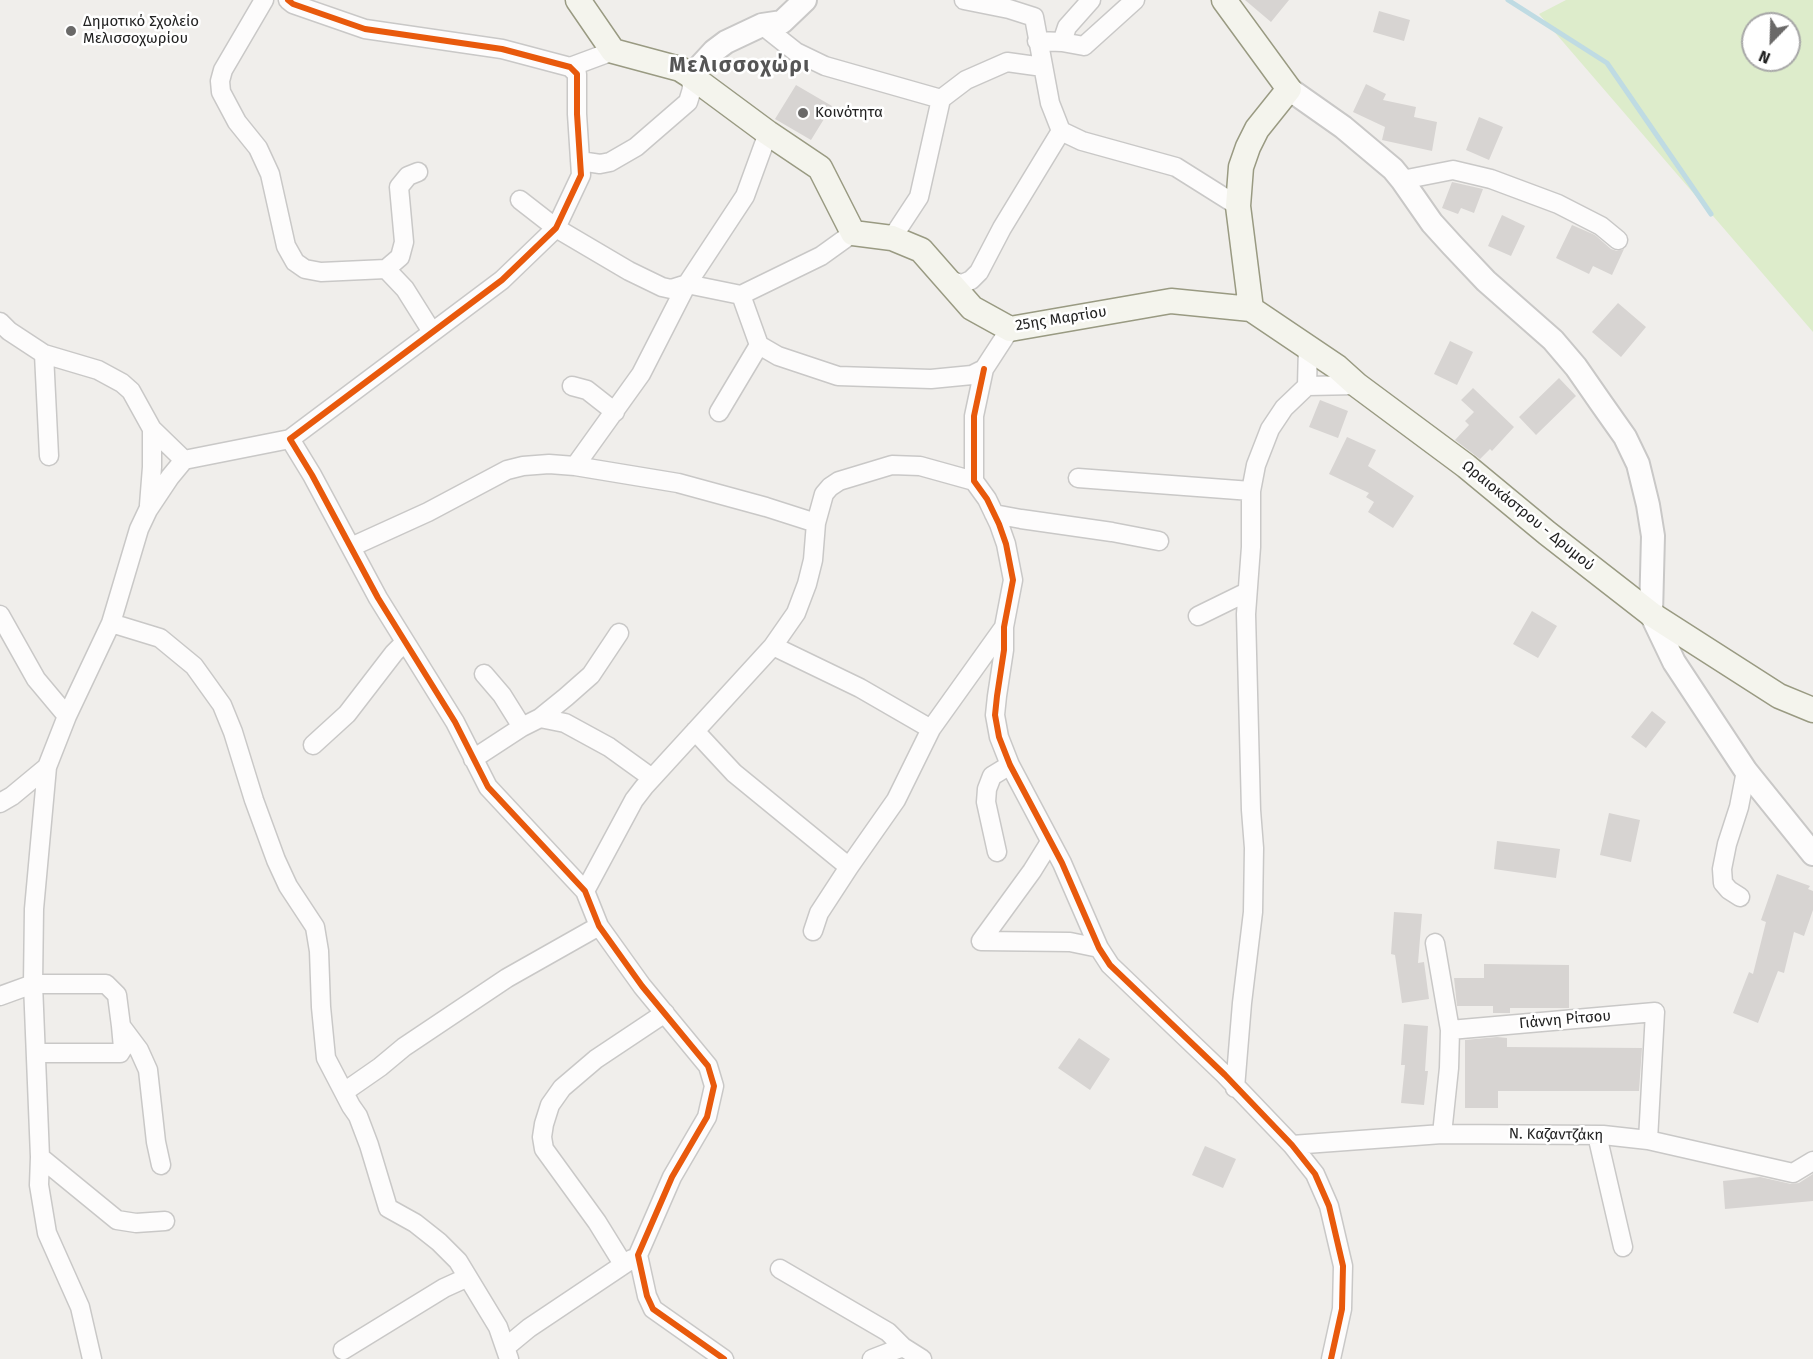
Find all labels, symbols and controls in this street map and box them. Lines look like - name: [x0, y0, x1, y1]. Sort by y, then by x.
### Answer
- north arrow: [1741, 12, 1801, 72]
- place label: Δημοτικό Σχολείο Μελισσοχωρίου: [83, 13, 199, 48]
- marker: Δημοτικό Σχολείο Μελισσοχωρίου: [64, 24, 78, 38]
- text: N: [1756, 46, 1773, 68]
- district label: Μελισσοχώρι: [669, 53, 811, 79]
- place label: Κοινότητα: [815, 104, 883, 122]
- marker: Κοινότητα: [796, 106, 810, 120]
- street label: 25ης Μαρτίου: [1014, 303, 1108, 335]
- street label: Ωραιοκάστρου - Δρυμού: [1458, 457, 1598, 575]
- street label: Γιάννη Ρίτσου: [1518, 1007, 1612, 1033]
- street label: Ν. Καζαντζάκη: [1509, 1125, 1603, 1145]

